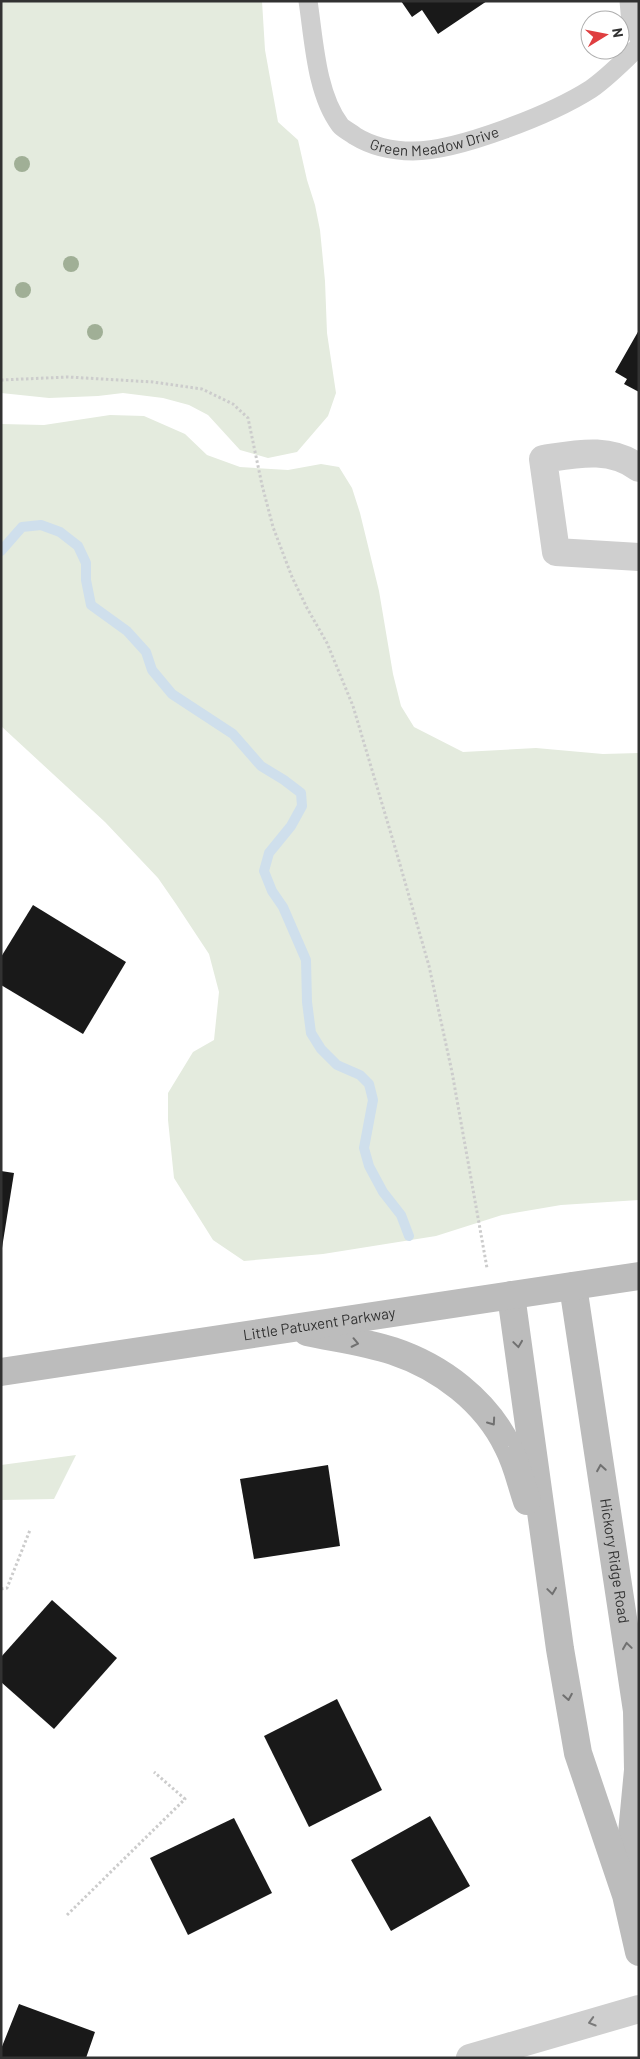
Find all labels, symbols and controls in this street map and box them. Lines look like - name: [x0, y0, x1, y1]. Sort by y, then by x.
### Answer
- north arrow: [580, 10, 630, 60]
- text: N: [609, 27, 627, 39]
- street label: Green Meadow Drive: [368, 122, 501, 159]
- street label: Little Patuxent Parkway: [242, 1303, 397, 1343]
- one-way arrow: [351, 1337, 360, 1348]
- one-way arrow: [512, 1339, 522, 1348]
- one-way arrow: [486, 1416, 495, 1426]
- one-way arrow: [596, 1463, 606, 1472]
- street label: Hickory Ridge Road: [597, 1497, 634, 1624]
- one-way arrow: [546, 1588, 557, 1596]
- one-way arrow: [622, 1642, 633, 1650]
- one-way arrow: [563, 1693, 573, 1701]
- one-way arrow: [588, 2017, 597, 2027]

